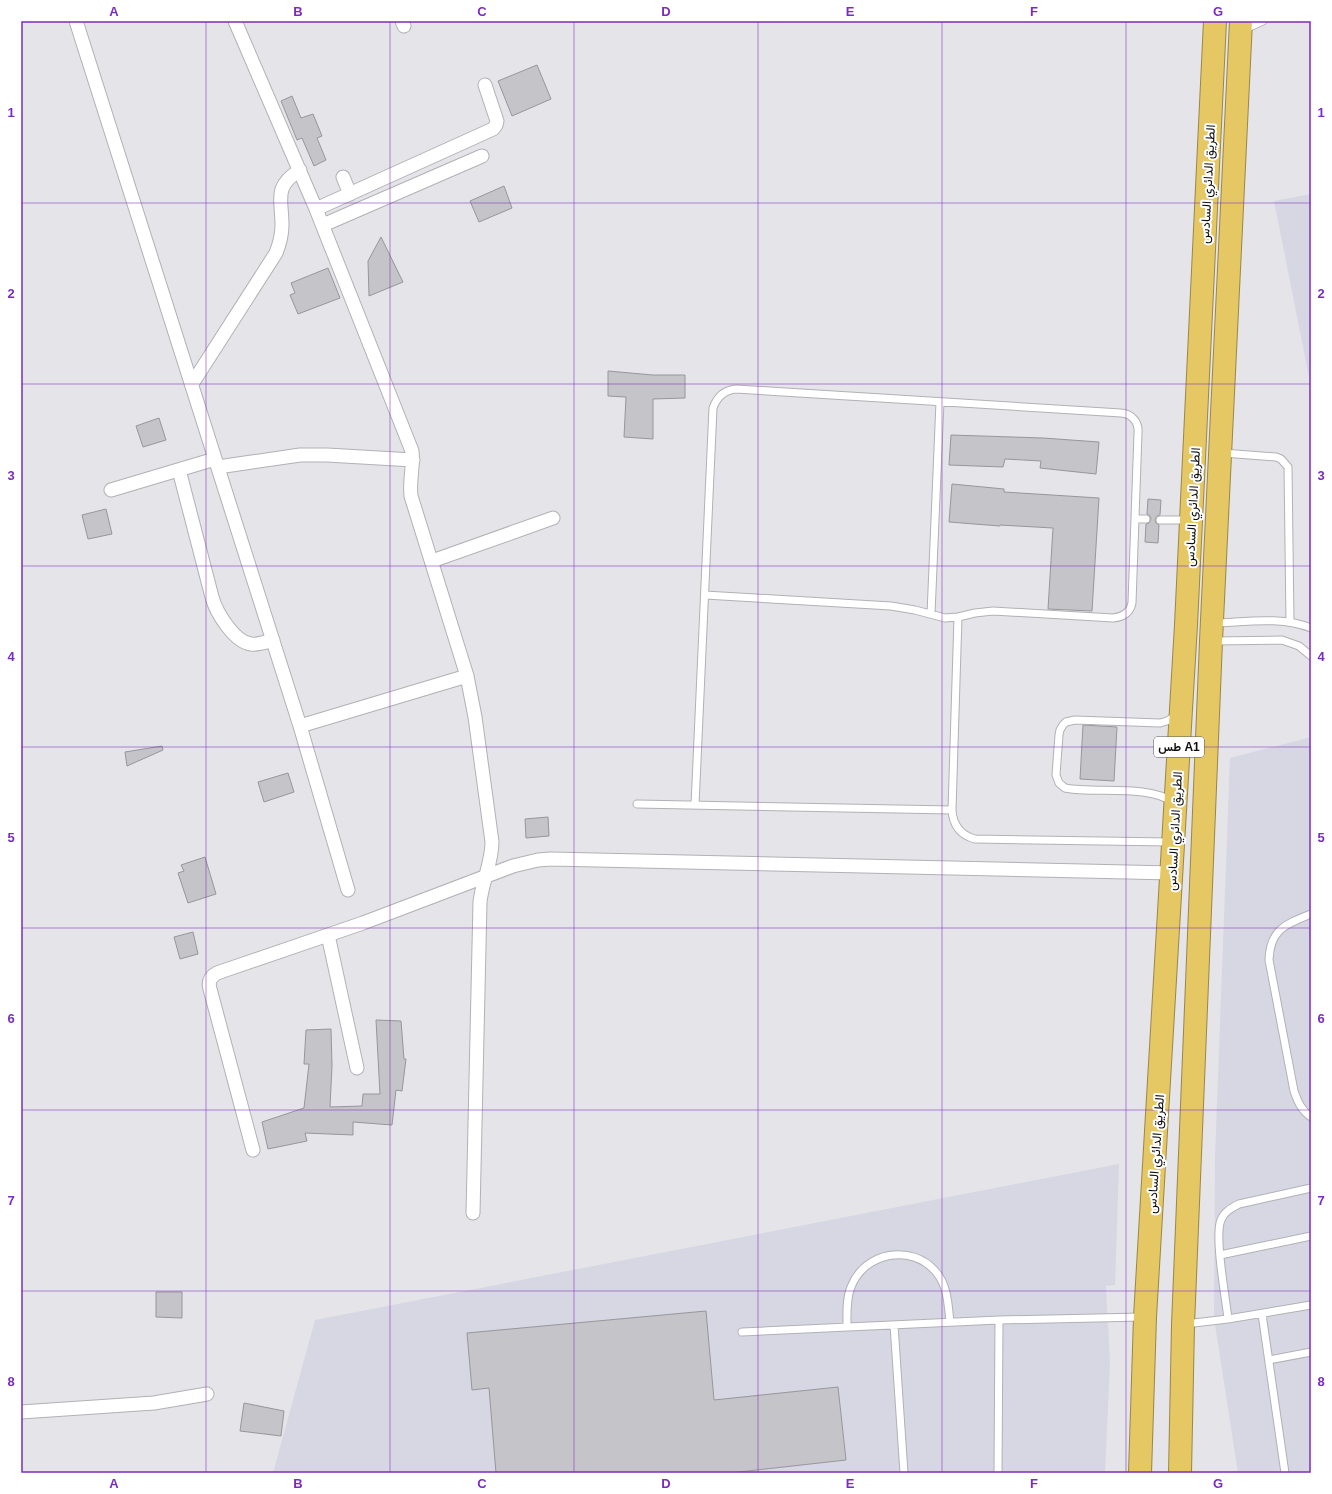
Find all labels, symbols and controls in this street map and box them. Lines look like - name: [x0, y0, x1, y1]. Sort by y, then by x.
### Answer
- text: A: [109, 4, 119, 19]
- text: B: [293, 4, 303, 19]
- text: C: [477, 4, 487, 19]
- text: D: [661, 4, 671, 19]
- text: E: [846, 4, 855, 19]
- text: F: [1030, 4, 1038, 19]
- text: G: [1213, 4, 1223, 19]
- text: 1: [7, 105, 15, 120]
- text: 1: [1317, 105, 1325, 120]
- street label: الطريق الدائري السادس: [1197, 124, 1221, 244]
- text: 2: [7, 286, 15, 301]
- text: 2: [1317, 286, 1325, 301]
- street label: الطريق الدائري السادس: [1182, 447, 1206, 567]
- text: 3: [7, 468, 15, 483]
- text: 3: [1317, 468, 1325, 483]
- text: 4: [7, 649, 15, 664]
- text: 4: [1317, 649, 1325, 664]
- road number: طس A1: [1154, 737, 1204, 757]
- street label: الطريق الدائري السادس: [1164, 771, 1188, 891]
- text: 5: [7, 830, 15, 845]
- text: 5: [1317, 830, 1325, 845]
- text: 6: [7, 1011, 15, 1026]
- text: 6: [1317, 1011, 1325, 1026]
- street label: الطريق الدائري السادس: [1144, 1094, 1170, 1214]
- text: 7: [7, 1193, 15, 1208]
- text: 7: [1317, 1193, 1325, 1208]
- text: 8: [7, 1374, 15, 1389]
- text: 8: [1317, 1374, 1325, 1389]
- text: A: [109, 1476, 119, 1491]
- text: B: [293, 1476, 303, 1491]
- text: C: [477, 1476, 487, 1491]
- text: D: [661, 1476, 671, 1491]
- text: E: [846, 1476, 855, 1491]
- text: F: [1030, 1476, 1038, 1491]
- text: G: [1213, 1476, 1223, 1491]

